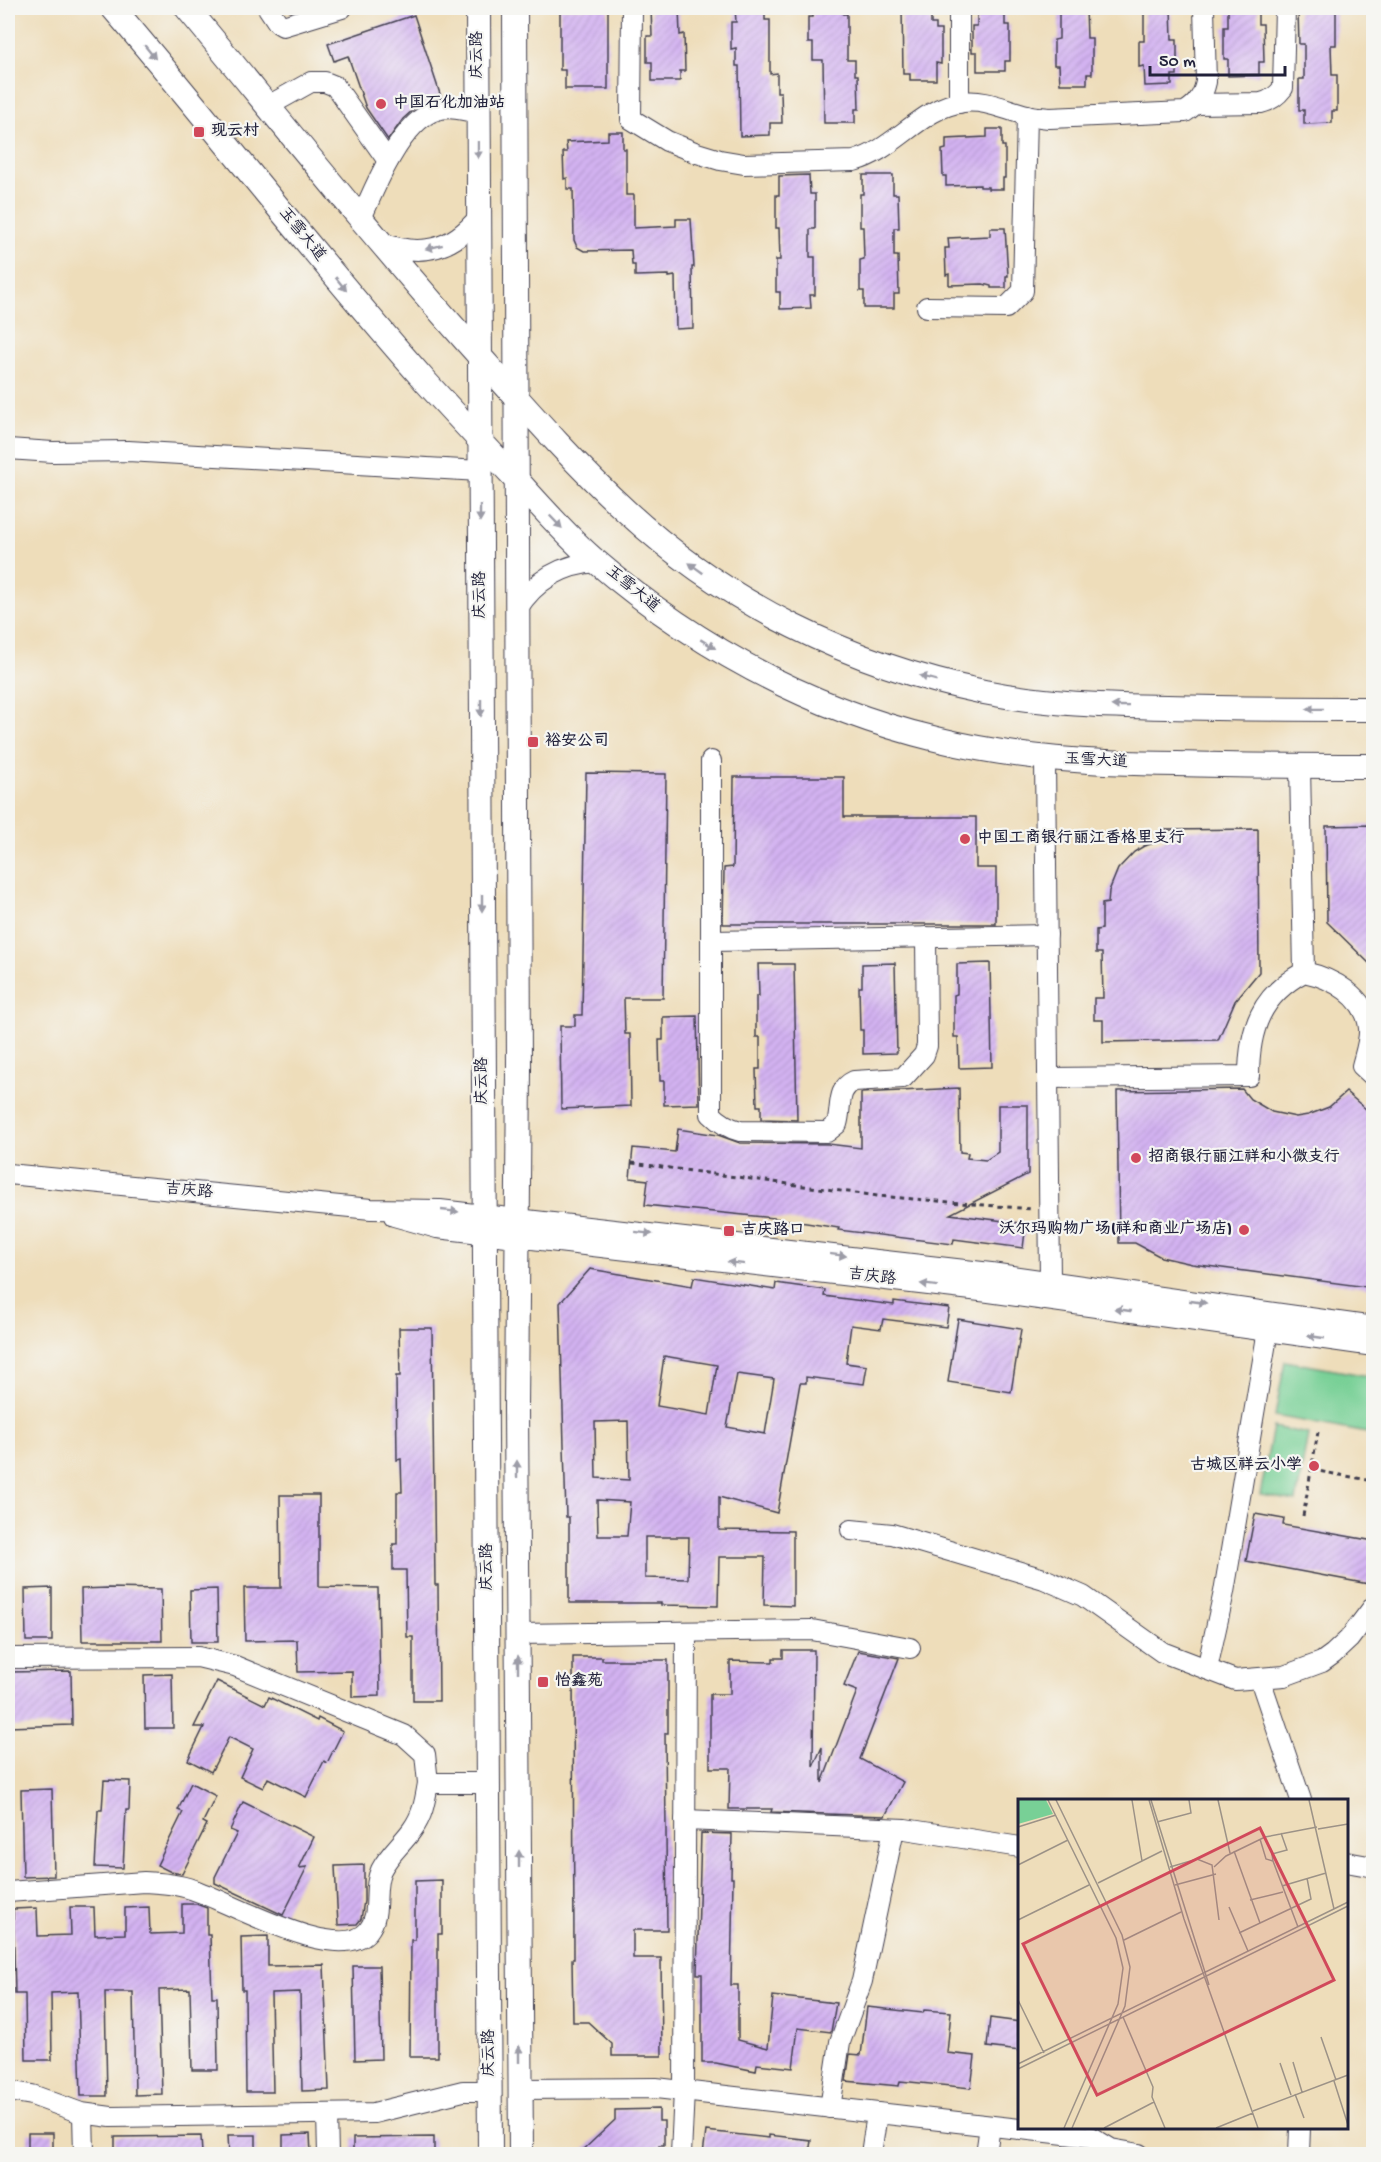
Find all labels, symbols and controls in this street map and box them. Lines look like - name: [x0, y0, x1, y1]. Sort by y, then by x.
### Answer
- street label: 庆云路: [467, 31, 488, 79]
- scale bar: [1150, 39, 1285, 77]
- one-way arrow: [144, 44, 157, 60]
- text: 50 m: [1159, 52, 1196, 73]
- place label: 中国石化加油站: [393, 93, 505, 114]
- marker: 中国石化加油站: [374, 97, 388, 111]
- place label: 现云村: [211, 122, 259, 142]
- marker: 现云村: [192, 125, 206, 139]
- one-way arrow: [474, 140, 483, 159]
- street label: 玉雪大道: [273, 204, 329, 266]
- one-way arrow: [425, 243, 443, 253]
- one-way arrow: [334, 276, 347, 291]
- one-way arrow: [475, 503, 485, 522]
- one-way arrow: [549, 515, 563, 530]
- street label: 玉雪大道: [601, 562, 663, 618]
- one-way arrow: [688, 562, 704, 574]
- street label: 庆云路: [470, 571, 491, 619]
- one-way arrow: [700, 638, 716, 649]
- one-way arrow: [919, 673, 937, 682]
- one-way arrow: [476, 698, 486, 717]
- one-way arrow: [1111, 701, 1130, 711]
- one-way arrow: [1306, 704, 1325, 714]
- place label: 裕安公司: [545, 732, 609, 752]
- marker: 裕安公司: [526, 735, 540, 749]
- street label: 玉雪大道: [1064, 750, 1129, 773]
- place label: 中国工商银行丽江香格里支行: [977, 828, 1185, 849]
- marker: 中国工商银行丽江香格里支行: [958, 832, 972, 846]
- one-way arrow: [477, 893, 487, 912]
- street label: 庆云路: [472, 1057, 493, 1105]
- place label: 招商银行丽江祥和小微支行: [1148, 1147, 1340, 1168]
- marker: 招商银行丽江祥和小微支行: [1129, 1151, 1143, 1165]
- street label: 吉庆路: [164, 1178, 214, 1204]
- one-way arrow: [441, 1206, 460, 1216]
- place label: 沃尔玛购物广场(祥和商业广场店): [999, 1219, 1232, 1240]
- place label: 吉庆路口: [741, 1220, 805, 1241]
- marker: 沃尔玛购物广场(祥和商业广场店): [1237, 1223, 1251, 1237]
- marker: 吉庆路口: [722, 1224, 736, 1238]
- one-way arrow: [634, 1228, 653, 1238]
- one-way arrow: [828, 1251, 847, 1260]
- one-way arrow: [726, 1258, 745, 1267]
- street label: 吉庆路: [847, 1264, 897, 1290]
- one-way arrow: [920, 1280, 939, 1290]
- one-way arrow: [1188, 1297, 1207, 1306]
- one-way arrow: [1113, 1306, 1132, 1315]
- one-way arrow: [1306, 1333, 1325, 1342]
- place label: 古城区祥云小学: [1190, 1455, 1302, 1476]
- marker: 古城区祥云小学: [1307, 1459, 1321, 1473]
- one-way arrow: [512, 1460, 521, 1479]
- street label: 庆云路: [477, 1543, 498, 1591]
- one-way arrow: [513, 1655, 523, 1674]
- place label: 怡鑫苑: [555, 1671, 603, 1692]
- marker: 怡鑫苑: [536, 1675, 550, 1689]
- inset map: [1018, 1799, 1348, 2129]
- one-way arrow: [514, 1850, 523, 1869]
- street label: 庆云路: [479, 2029, 500, 2077]
- one-way arrow: [515, 2045, 524, 2064]

